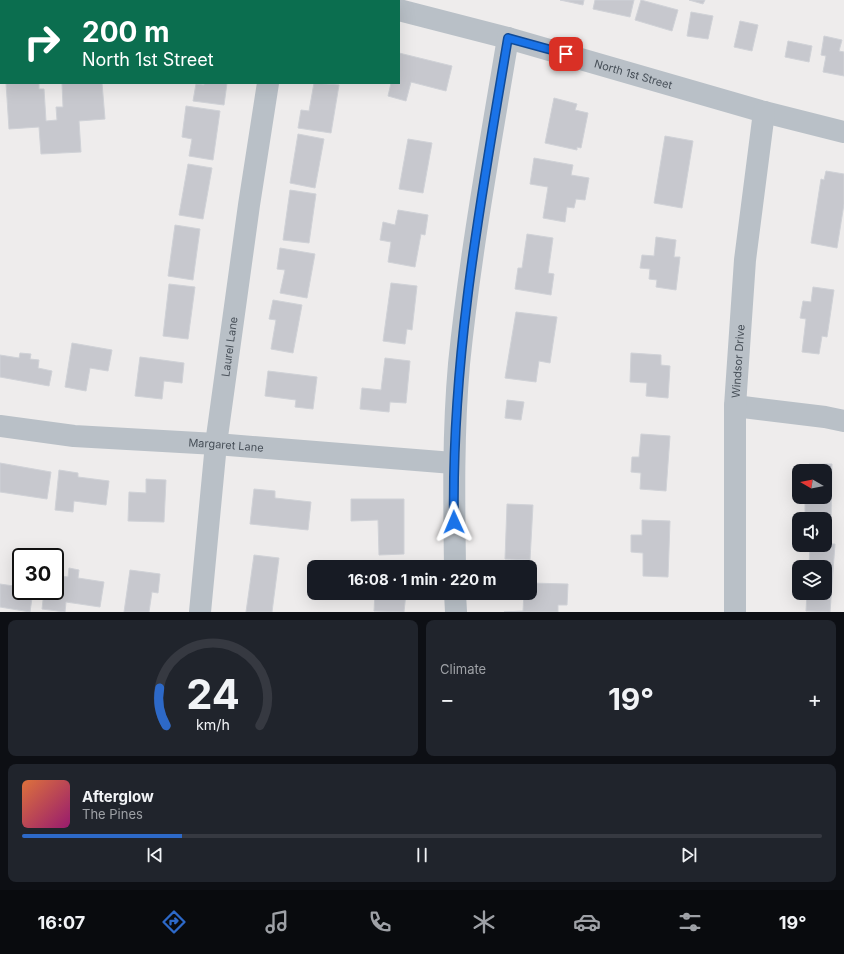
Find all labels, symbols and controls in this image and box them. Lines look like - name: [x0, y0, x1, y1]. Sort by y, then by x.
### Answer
- text: 200 m: [82, 15, 170, 49]
- icon: right: [16, 16, 68, 68]
- pin: [549, 37, 583, 71]
- icon: arrive: [555, 43, 577, 65]
- text: North 1st Street: [82, 49, 214, 70]
- street label: North 1st Street: [593, 56, 674, 92]
- street label: Laurel Lane: [218, 316, 241, 378]
- street label: Windsor Drive: [729, 324, 748, 398]
- street label: Margaret Lane: [188, 435, 264, 455]
- north arrow: [792, 464, 832, 504]
- map controls: [792, 464, 832, 600]
- position arrow: [433, 501, 475, 543]
- button: sound: [792, 512, 832, 552]
- speed limit sign: 30: [12, 548, 64, 600]
- button: layers: [792, 560, 832, 600]
- text: 16:08 · 1 min · 220 m: [348, 570, 496, 589]
- text: Climate: [440, 661, 486, 677]
- text: 24: [186, 669, 240, 719]
- text: 19°: [608, 681, 654, 717]
- text: −: [440, 686, 455, 712]
- text: +: [807, 686, 822, 712]
- text: km/h: [196, 716, 230, 733]
- text: Afterglow: [82, 787, 154, 806]
- text: The Pines: [82, 806, 143, 822]
- icon: previous: [144, 844, 166, 866]
- icon: pause: [411, 844, 433, 866]
- icon: next: [678, 844, 700, 866]
- icon: directions: [160, 908, 188, 936]
- icon: music: [263, 908, 291, 936]
- icon: phone: [366, 908, 394, 936]
- icon: climate: [470, 908, 498, 936]
- icon: car: [573, 908, 601, 936]
- icon: filters: [676, 908, 704, 936]
- text: 16:07: [38, 912, 85, 933]
- text: 19°: [779, 912, 806, 933]

